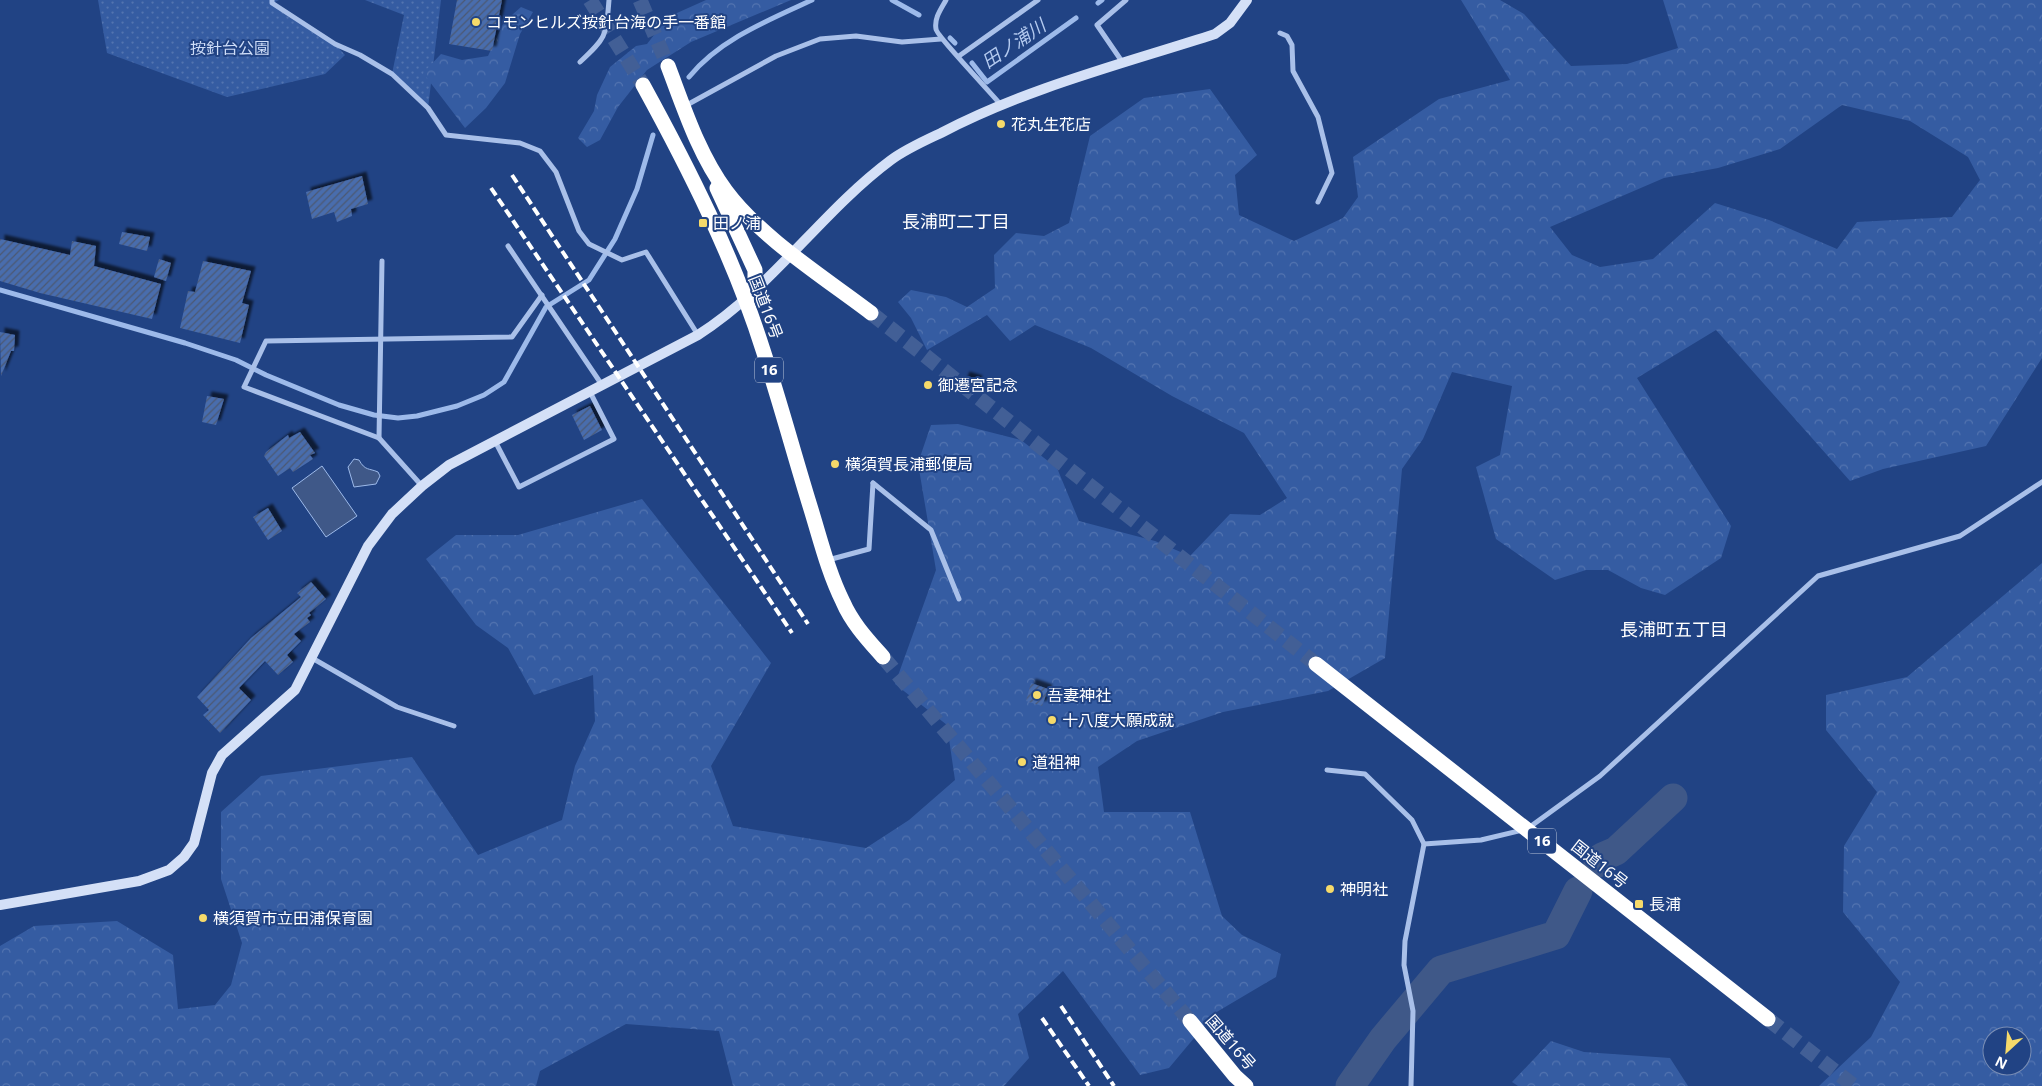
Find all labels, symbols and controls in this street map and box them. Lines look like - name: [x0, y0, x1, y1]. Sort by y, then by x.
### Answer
- place label: コモンヒルズ按針台海の手一番館: [486, 11, 726, 33]
- water label: 田ノ浦川: [977, 12, 1052, 73]
- marker: コモンヒルズ按針台海の手一番館: [470, 16, 482, 28]
- park label: 按針台公園: [190, 37, 270, 59]
- place label: 花丸生花店: [1011, 113, 1091, 135]
- marker: 花丸生花店: [995, 118, 1007, 130]
- district label: 長浦町二丁目: [902, 209, 1010, 233]
- place label: 田ノ浦: [713, 212, 761, 234]
- marker: 田ノ浦: [697, 217, 709, 229]
- street label: 国道16号: [744, 272, 788, 342]
- road number: 16: [755, 358, 783, 382]
- place label: 御遷宮記念: [938, 374, 1018, 396]
- marker: 御遷宮記念: [922, 379, 934, 391]
- place label: 横須賀長浦郵便局: [845, 453, 973, 475]
- marker: 横須賀長浦郵便局: [829, 458, 841, 470]
- district label: 長浦町五丁目: [1620, 617, 1728, 641]
- place label: 吾妻神社: [1047, 684, 1111, 706]
- marker: 吾妻神社: [1031, 689, 1043, 701]
- place label: 十八度大願成就: [1062, 709, 1174, 731]
- marker: 十八度大願成就: [1046, 714, 1058, 726]
- place label: 道祖神: [1032, 751, 1080, 773]
- marker: 道祖神: [1016, 756, 1028, 768]
- road number: 16: [1528, 828, 1556, 854]
- street label: 国道16号: [1567, 835, 1633, 893]
- place label: 神明社: [1340, 878, 1388, 900]
- marker: 神明社: [1324, 883, 1336, 895]
- place label: 長浦: [1649, 893, 1681, 915]
- marker: 長浦: [1633, 898, 1645, 910]
- place label: 横須賀市立田浦保育園: [213, 907, 373, 929]
- marker: 横須賀市立田浦保育園: [197, 912, 209, 924]
- street label: 国道16号: [1201, 1010, 1261, 1074]
- north arrow: [1982, 1026, 2032, 1076]
- text: N: [1992, 1052, 2010, 1074]

